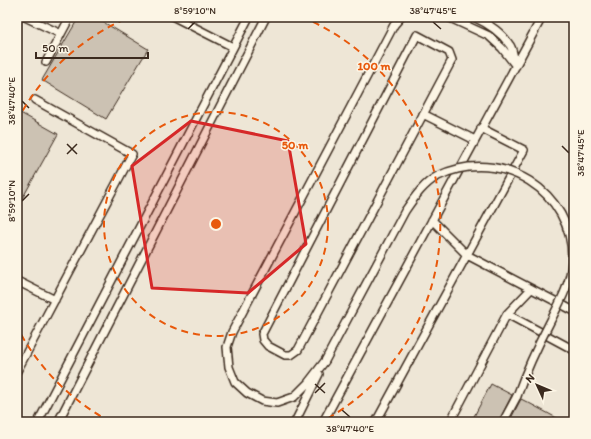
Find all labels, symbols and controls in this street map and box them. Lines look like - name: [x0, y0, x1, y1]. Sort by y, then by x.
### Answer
- text: 8°59'10"N: [174, 4, 216, 17]
- text: 38°47'45"E: [409, 4, 457, 17]
- scale bar: [36, 34, 148, 60]
- text: 50 m: [42, 41, 68, 55]
- text: 100 m: [357, 59, 391, 73]
- text: 38°47'40"E: [5, 77, 18, 125]
- text: 38°47'45"E: [574, 129, 587, 177]
- text: 50 m: [282, 138, 309, 152]
- text: 8°59'10"N: [5, 180, 18, 222]
- centre of rings: [209, 217, 223, 231]
- north arrow: [517, 365, 557, 405]
- text: N: [523, 371, 537, 386]
- text: 38°47'40"E: [326, 422, 374, 435]

